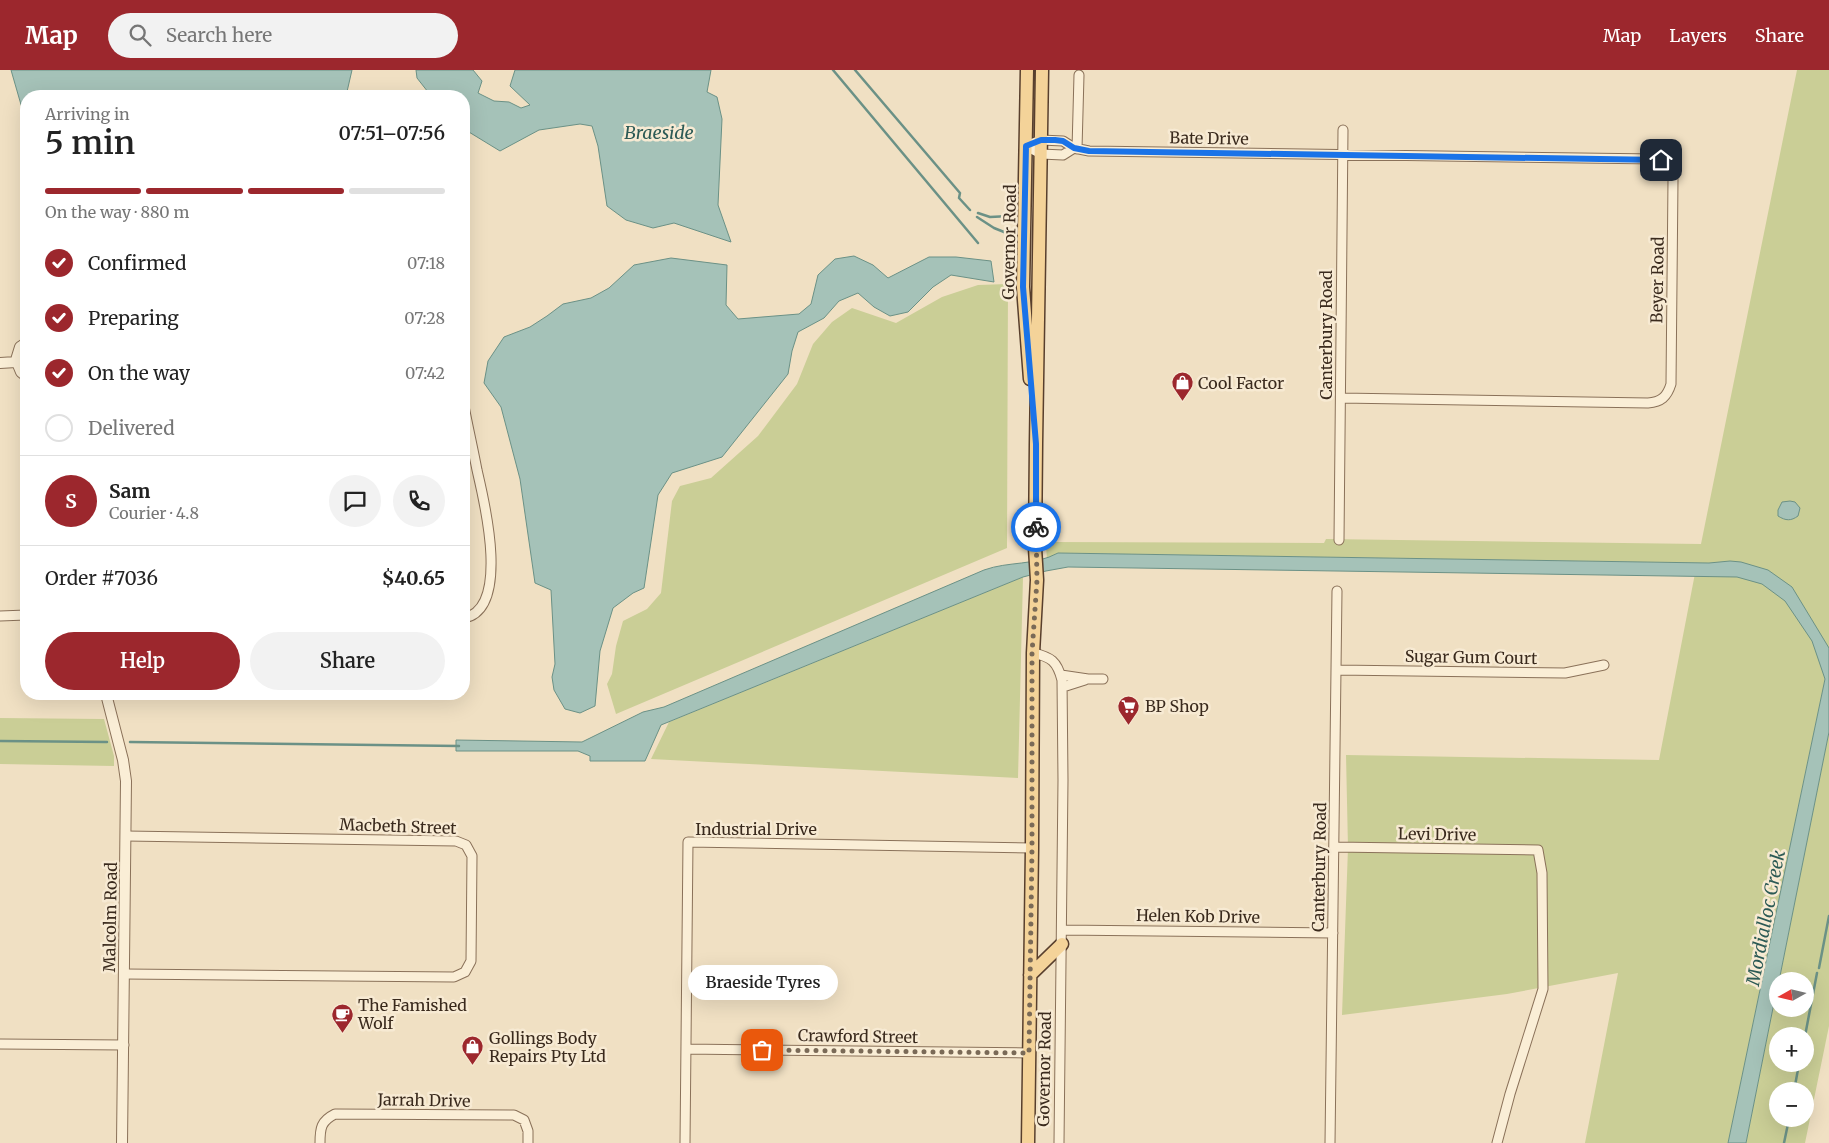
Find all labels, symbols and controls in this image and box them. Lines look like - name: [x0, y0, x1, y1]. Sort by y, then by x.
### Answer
- search box: [108, 13, 458, 58]
- text: Map: [25, 20, 78, 51]
- icon: search: [126, 21, 154, 49]
- text: Search here: [166, 23, 272, 47]
- text: Map: [1603, 24, 1641, 47]
- text: Layers: [1669, 24, 1727, 47]
- text: Share: [1755, 24, 1804, 47]
- text: Arriving in: [45, 104, 130, 124]
- text: 07:51–07:56: [339, 121, 445, 145]
- water label: Braeside: [624, 121, 694, 144]
- text: 5 min: [45, 123, 135, 163]
- street label: Bate Drive: [1169, 127, 1249, 149]
- pin: [1640, 139, 1682, 181]
- icon: home: [1647, 146, 1675, 174]
- street label: Governor Road: [998, 184, 1020, 300]
- text: On the way · 880 m: [45, 202, 189, 222]
- street label: Beyer Road: [1646, 236, 1668, 324]
- icon: check: [45, 249, 73, 277]
- text: Confirmed: [88, 251, 186, 275]
- text: 07:18: [407, 253, 445, 273]
- street label: Canterbury Road: [1316, 270, 1336, 400]
- icon: check: [45, 304, 73, 332]
- text: Preparing: [88, 306, 179, 330]
- text: 07:28: [404, 308, 445, 328]
- icon: check: [45, 359, 73, 387]
- text: On the way: [88, 361, 190, 385]
- text: 07:42: [405, 363, 445, 383]
- shop icon: Cool Factor: [1170, 371, 1194, 402]
- place label: Cool Factor: [1198, 373, 1284, 393]
- text: Delivered: [88, 416, 175, 440]
- button: chat: [329, 475, 381, 527]
- button: phone: [393, 475, 445, 527]
- text: Sam: [109, 479, 150, 503]
- text: S: [65, 489, 77, 513]
- courier: [1011, 502, 1061, 552]
- text: Courier · 4.8: [109, 503, 199, 523]
- icon: bike: [1022, 513, 1050, 541]
- text: Order #7036: [45, 566, 158, 590]
- text: $40.65: [382, 566, 445, 590]
- button: Help: [45, 632, 240, 690]
- button: Share: [250, 632, 445, 690]
- street label: Sugar Gum Court: [1405, 646, 1538, 668]
- supermarket icon: BP Shop: [1117, 694, 1141, 725]
- place label: BP Shop: [1145, 696, 1209, 716]
- street label: Canterbury Road: [1308, 802, 1330, 932]
- street label: Macbeth Street: [339, 814, 458, 838]
- street label: Industrial Drive: [695, 819, 817, 839]
- street label: Levi Drive: [1398, 823, 1476, 845]
- water label: Mordialloc Creek: [1741, 848, 1790, 989]
- street label: Malcolm Road: [99, 861, 121, 972]
- street label: Helen Kob Drive: [1136, 905, 1260, 927]
- callout: Braeside Tyres: [687, 965, 837, 1000]
- text: Braeside Tyres: [706, 972, 820, 992]
- north arrow: [1769, 972, 1814, 1018]
- map controls: [1769, 972, 1814, 1127]
- place label: The Famished Wolf: [357, 995, 467, 1033]
- cafe icon: The Famished Wolf: [330, 1002, 354, 1033]
- street label: Governor Road: [1033, 1011, 1055, 1127]
- street label: Crawford Street: [798, 1025, 919, 1047]
- button: +: [1769, 1027, 1814, 1072]
- place label: Gollings Body Repairs Pty Ltd: [489, 1028, 606, 1066]
- pin: [741, 1029, 783, 1071]
- shop icon: Gollings Body Repairs Pty Ltd: [461, 1035, 485, 1066]
- icon: bag: [748, 1036, 776, 1064]
- button: −: [1769, 1082, 1814, 1127]
- street label: Jarrah Drive: [376, 1089, 471, 1111]

